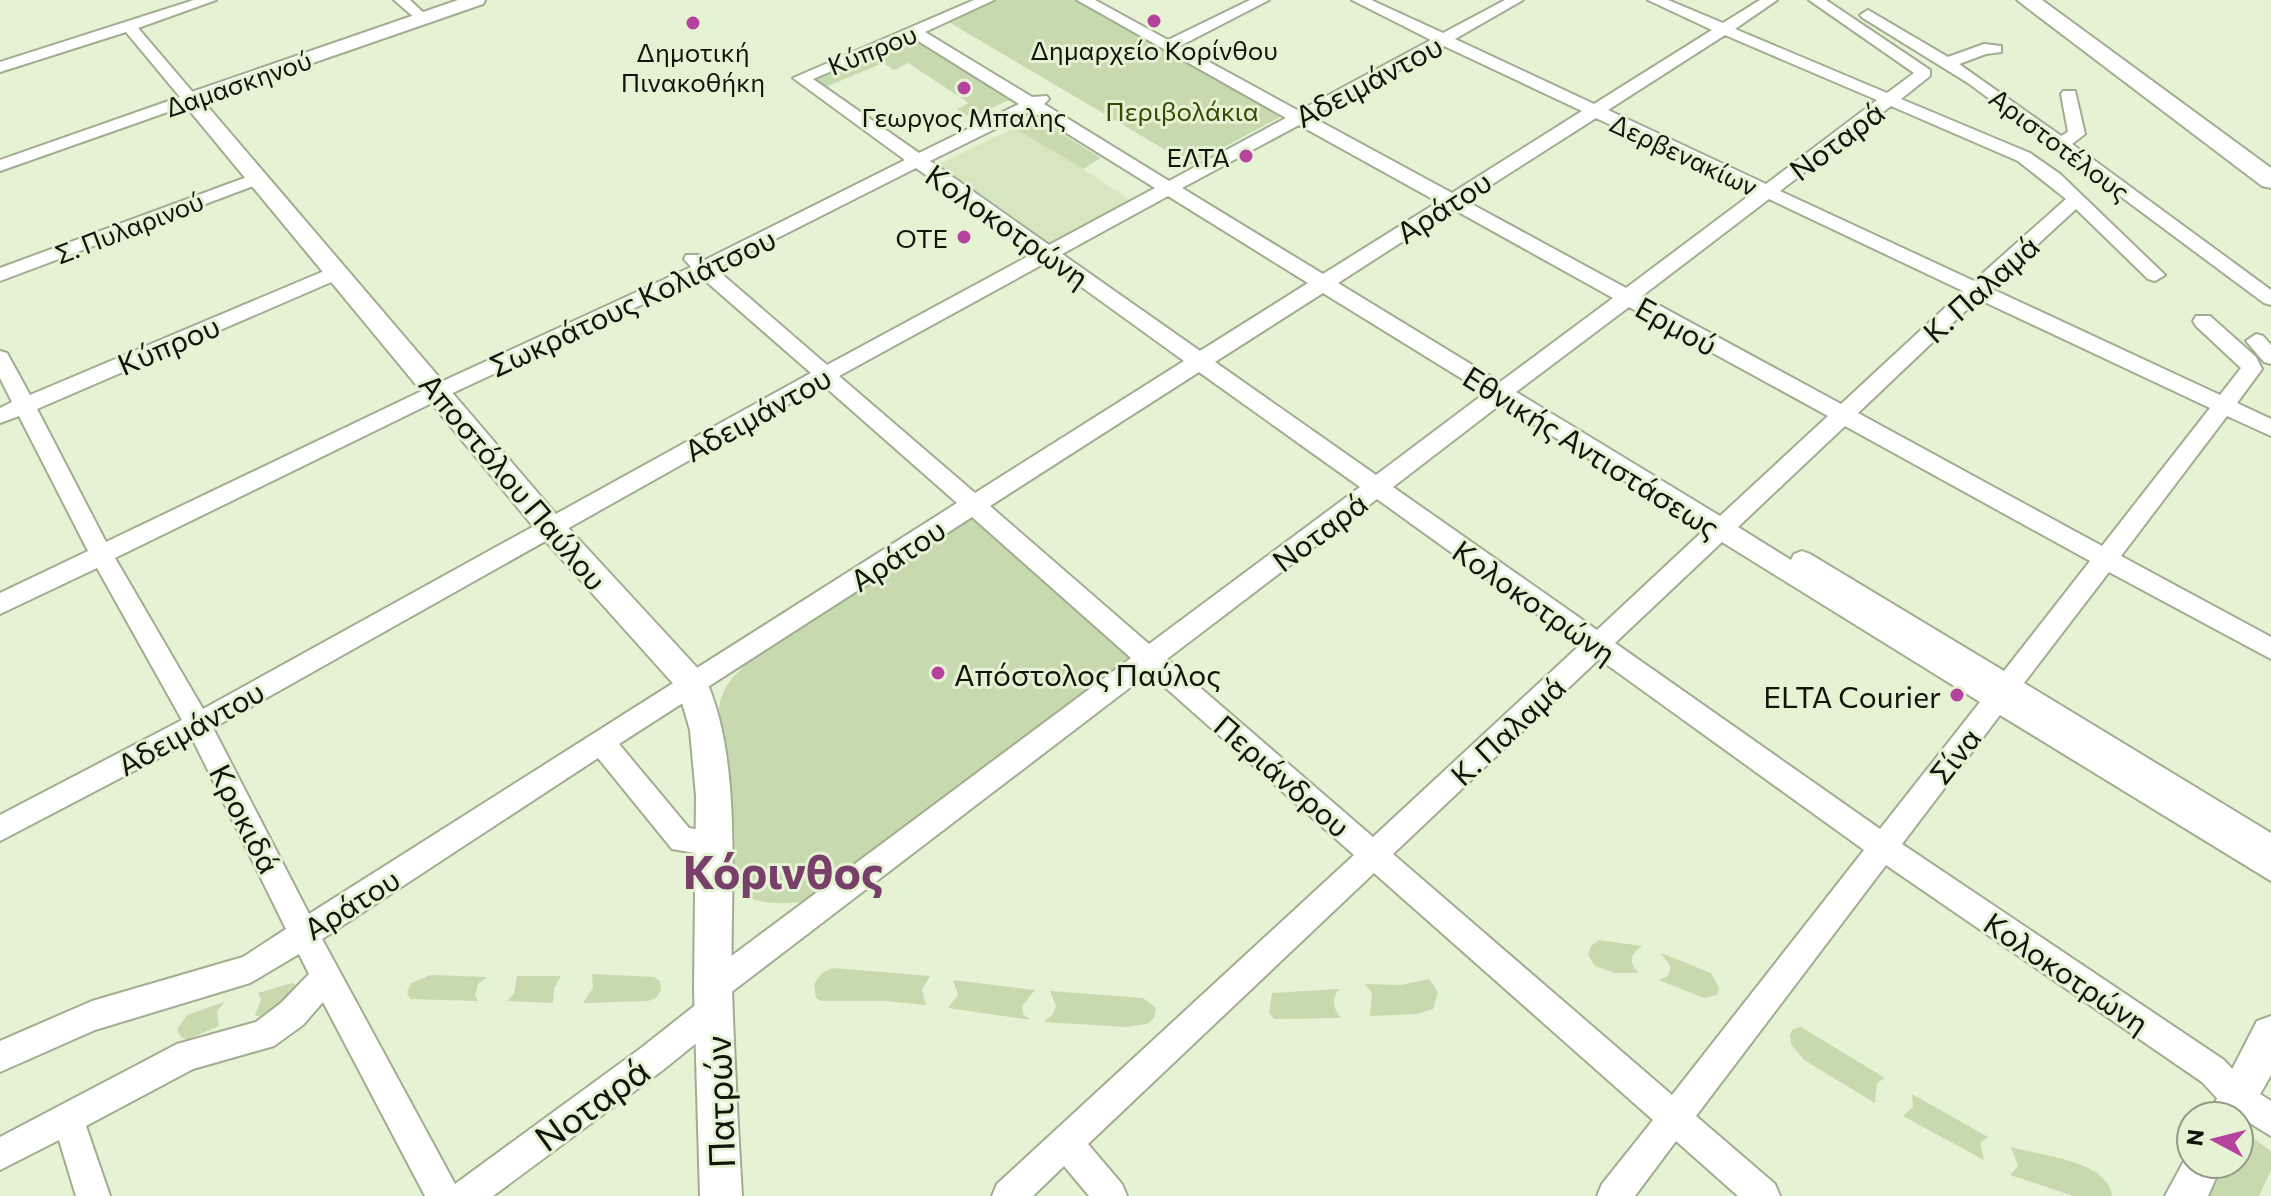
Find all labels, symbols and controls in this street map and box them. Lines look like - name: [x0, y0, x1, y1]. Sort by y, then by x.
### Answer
- marker: Δημαρχείο Κορίνθου: [1145, 12, 1163, 30]
- marker: Δημοτική Πινακοθήκη: [684, 14, 702, 32]
- street label: Κύπρου: [823, 17, 921, 81]
- street label: Αδειμάντου: [1288, 26, 1448, 134]
- place label: Δημαρχείο Κορίνθου: [1030, 34, 1278, 65]
- place label: Δημοτική Πινακοθήκη: [621, 36, 765, 97]
- street label: Δαμασκηνού: [161, 43, 315, 123]
- marker: Γεωργος Μπαλης: [955, 79, 973, 97]
- street label: Αριστοτέλους: [1984, 81, 2136, 207]
- street label: Νοταρά: [1781, 92, 1891, 188]
- park label: Περιβολάκια: [1105, 95, 1259, 126]
- place label: Γεωργος Μπαλης: [862, 101, 1066, 132]
- street label: Δερβενακίων: [1605, 106, 1763, 202]
- place label: ΕΛΤΑ: [1167, 141, 1230, 172]
- marker: ΕΛΤΑ: [1237, 147, 1255, 165]
- street label: Κολοκοτρώνη: [919, 155, 1097, 295]
- street label: Αράτου: [1389, 162, 1497, 250]
- street label: Σ. Πυλαρινού: [51, 185, 207, 269]
- street label: Σωκράτους Κολιάτσου: [483, 218, 781, 384]
- place label: ΟΤΕ: [895, 222, 948, 253]
- street label: Κ. Παλαμά: [1914, 226, 2046, 350]
- marker: ΟΤΕ: [955, 228, 973, 246]
- street label: Ερμού: [1630, 288, 1724, 362]
- street label: Κύπρου: [111, 306, 225, 382]
- street label: Εθνικής Αντιστάσεως: [1457, 357, 1727, 545]
- street label: Αδειμάντου: [677, 358, 837, 468]
- street label: Αποστόλου Παύλου: [413, 365, 615, 597]
- street label: Νοταρά: [1264, 483, 1374, 579]
- street label: Αράτου: [843, 510, 951, 598]
- street label: Κολοκοτρώνη: [1446, 531, 1624, 671]
- place label: Απόστολος Παύλος: [954, 655, 1221, 692]
- marker: Απόστολος Παύλος: [929, 664, 947, 682]
- street label: Κ. Παλαμά: [1442, 668, 1572, 792]
- street label: Αδειμάντου: [110, 672, 270, 782]
- place label: ELTA Courier: [1763, 677, 1941, 714]
- marker: ELTA Courier: [1948, 686, 1966, 704]
- street label: Περιάνδρου: [1208, 706, 1358, 844]
- street label: Σίνα: [1921, 719, 1987, 791]
- street label: Κροκιδά: [203, 757, 289, 879]
- district label: Κόρινθος: [683, 842, 883, 898]
- street label: Αράτου: [296, 859, 406, 947]
- street label: Κολοκοτρώνη: [1978, 903, 2156, 1041]
- street label: Πατρών: [694, 1035, 742, 1169]
- street label: Νοταρά: [525, 1047, 657, 1159]
- north arrow: [2175, 1100, 2255, 1180]
- text: N: [2180, 1128, 2209, 1147]

